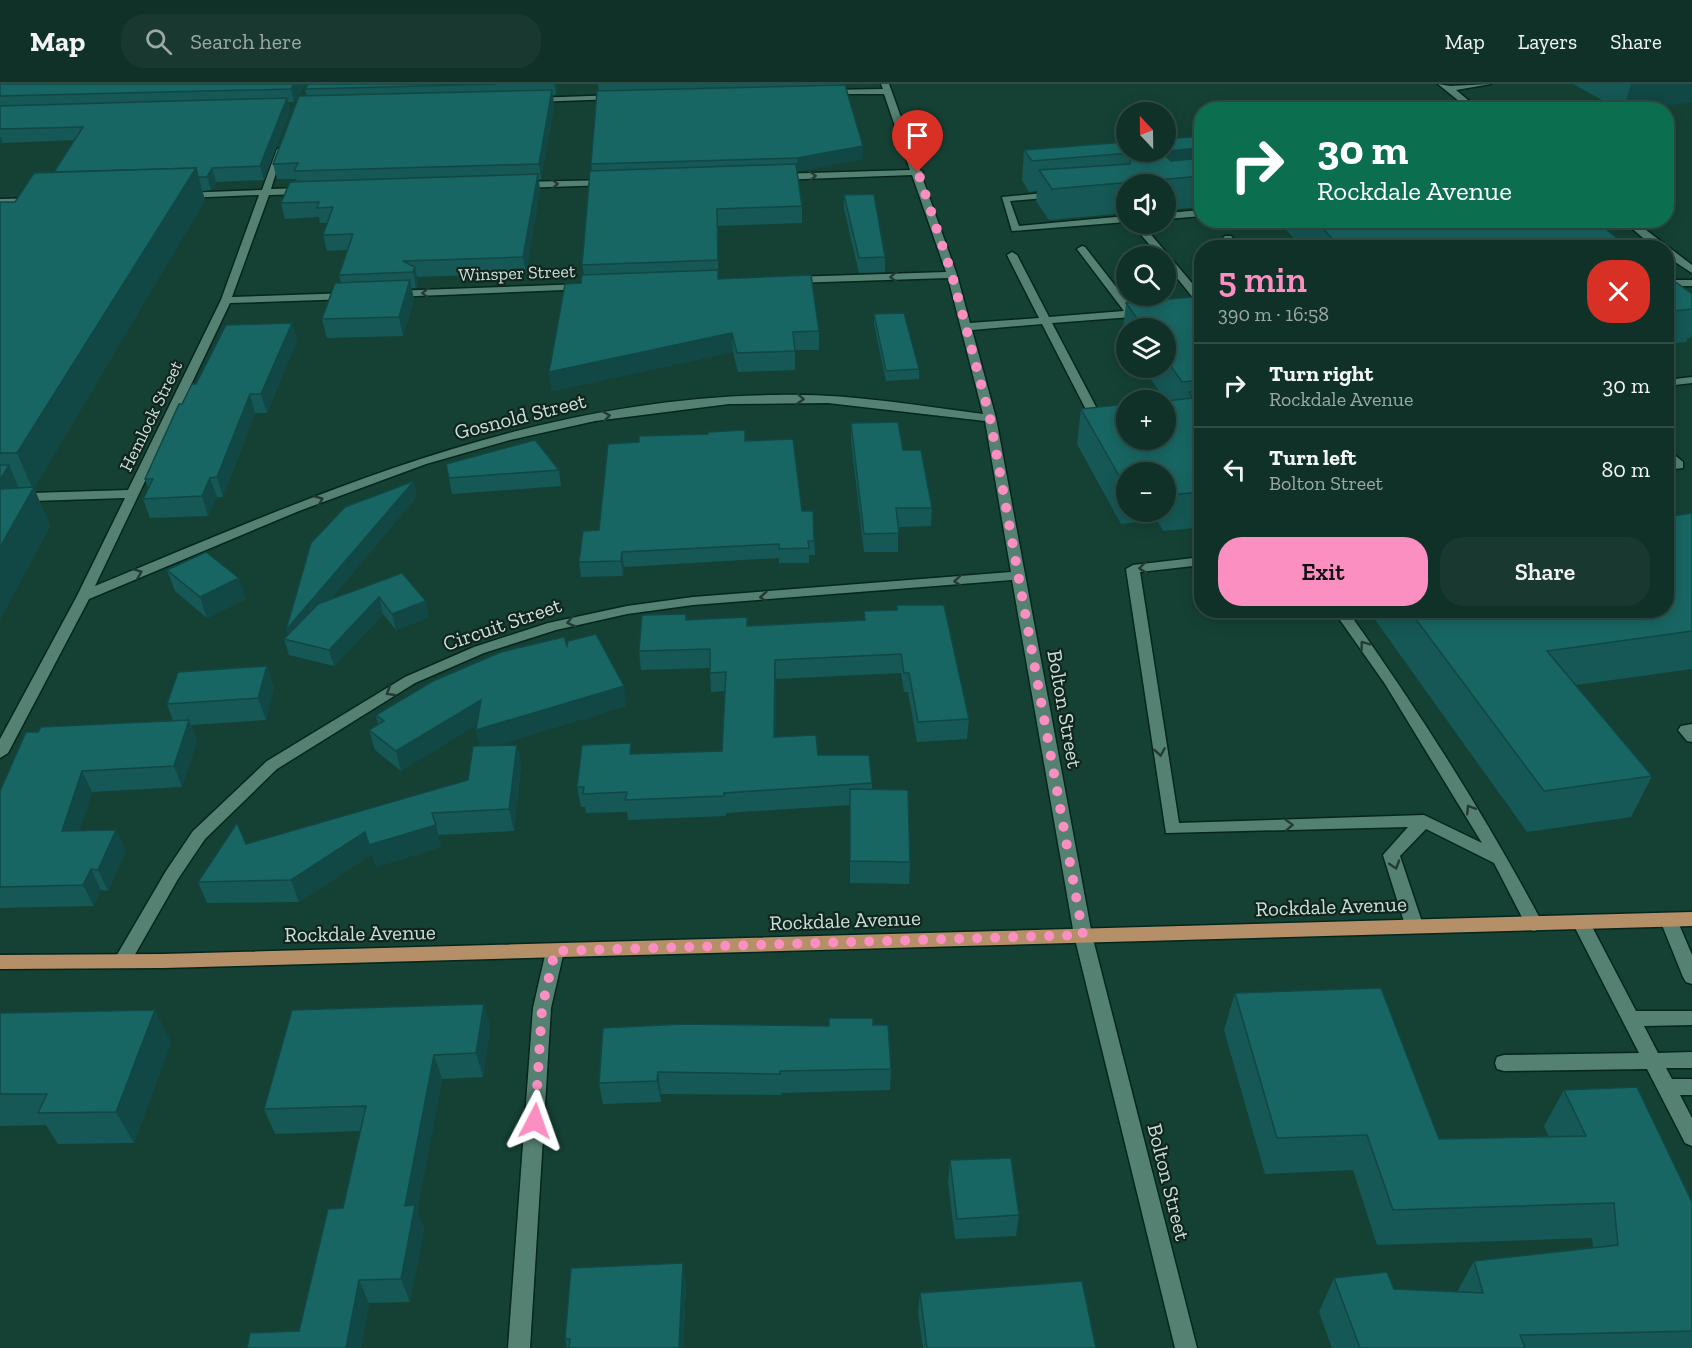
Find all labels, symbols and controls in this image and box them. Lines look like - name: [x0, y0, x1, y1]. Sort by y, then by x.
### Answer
- search box: [121, 14, 541, 68]
- text: Map: [30, 25, 85, 58]
- icon: search: [142, 25, 175, 58]
- text: Search here: [190, 28, 302, 55]
- text: Map: [1445, 29, 1485, 54]
- text: Layers: [1518, 29, 1577, 54]
- text: Share: [1610, 29, 1662, 54]
- north arrow: [1116, 102, 1176, 162]
- map controls: [1116, 102, 1176, 522]
- pin: [892, 110, 943, 172]
- icon: arrive: [901, 119, 934, 152]
- text: 30 m: [1317, 124, 1408, 175]
- icon: right: [1218, 126, 1296, 204]
- one-way arrow: [808, 169, 817, 182]
- button: sound: [1116, 174, 1176, 234]
- text: Rockdale Avenue: [1317, 175, 1512, 207]
- one-way arrow: [550, 177, 559, 190]
- button: search: [1116, 246, 1176, 306]
- text: 5 min: [1218, 258, 1307, 301]
- street label: Winsper Street: [458, 260, 576, 286]
- button: close: [1587, 260, 1650, 323]
- one-way arrow: [889, 271, 898, 283]
- one-way arrow: [422, 287, 431, 299]
- text: 390 m · 16:58: [1218, 302, 1329, 326]
- button: layers: [1116, 318, 1176, 378]
- street label: Hemlock Street: [115, 357, 187, 475]
- text: Turn right: [1269, 360, 1373, 387]
- icon: right: [1218, 369, 1251, 402]
- text: 30 m: [1603, 372, 1650, 399]
- text: Rockdale Avenue: [1269, 387, 1413, 411]
- street label: Gosnold Street: [452, 388, 588, 444]
- button: +: [1116, 390, 1176, 450]
- one-way arrow: [795, 393, 804, 406]
- one-way arrow: [601, 410, 611, 422]
- text: Turn left: [1269, 444, 1356, 471]
- icon: left: [1218, 453, 1251, 486]
- text: 80 m: [1602, 456, 1650, 483]
- button: −: [1116, 462, 1176, 522]
- text: Bolton Street: [1269, 471, 1383, 495]
- one-way arrow: [312, 495, 323, 507]
- button: Exit: [1218, 537, 1428, 606]
- button: Share: [1440, 537, 1650, 606]
- one-way arrow: [1139, 561, 1148, 574]
- one-way arrow: [132, 568, 143, 580]
- one-way arrow: [954, 574, 963, 587]
- one-way arrow: [759, 590, 768, 603]
- street label: Circuit Street: [440, 592, 565, 656]
- one-way arrow: [566, 615, 576, 628]
- one-way arrow: [1361, 640, 1372, 651]
- street label: Bolton Street: [1042, 648, 1088, 770]
- one-way arrow: [385, 685, 396, 696]
- one-way arrow: [1154, 747, 1166, 756]
- one-way arrow: [1465, 805, 1477, 815]
- one-way arrow: [1284, 819, 1293, 831]
- one-way arrow: [1387, 859, 1400, 870]
- street label: Rockdale Avenue: [1255, 891, 1407, 921]
- street label: Rockdale Avenue: [769, 905, 921, 935]
- street label: Rockdale Avenue: [284, 919, 436, 947]
- position arrow: [503, 1089, 567, 1153]
- street label: Bolton Street: [1142, 1121, 1196, 1243]

